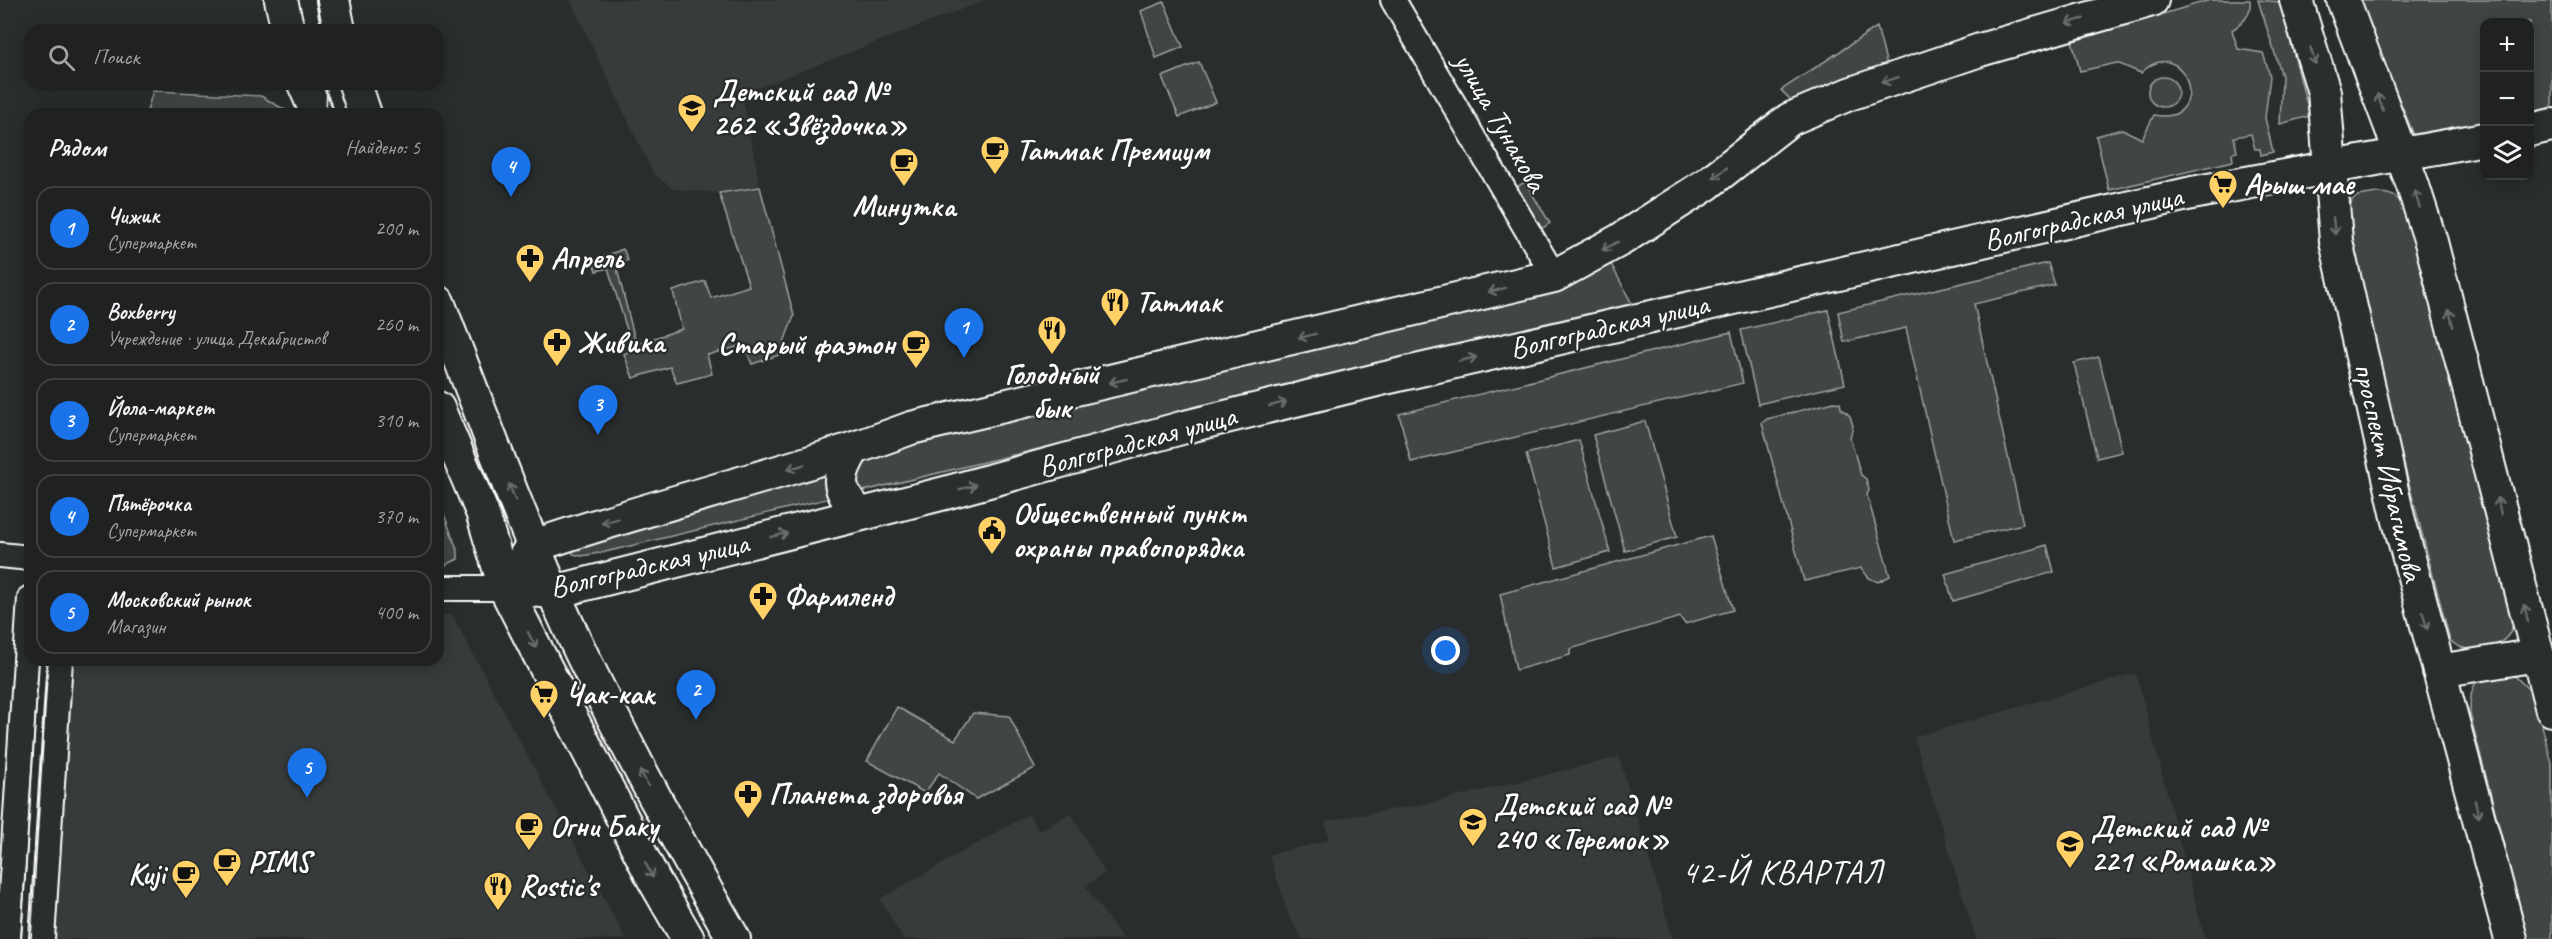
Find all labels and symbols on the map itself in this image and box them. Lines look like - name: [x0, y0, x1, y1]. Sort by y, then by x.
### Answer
- one-way arrow: [2066, 15, 2085, 27]
- street label: улица Тунакова: [1445, 44, 1557, 200]
- one-way arrow: [2308, 46, 2319, 65]
- place label: Детский сад № 262 «Звёздочка»: [713, 72, 908, 145]
- one-way arrow: [1881, 76, 1900, 87]
- school or university icon: Детский сад № 262 «Звёздочка»: [676, 92, 708, 134]
- one-way arrow: [2374, 93, 2385, 112]
- place label: Татмак Премиум: [1016, 131, 1211, 170]
- cafe icon: Татмак Премиум: [979, 134, 1011, 176]
- cafe icon: Минутка: [888, 146, 920, 188]
- pin: 4: [492, 148, 530, 197]
- place label: Арыш мае: [2244, 165, 2356, 203]
- one-way arrow: [1713, 167, 1729, 180]
- supermarket icon: Арыш мае: [2207, 168, 2239, 210]
- street label: Волгоградская улица: [1980, 176, 2188, 259]
- place label: Минутка: [853, 187, 958, 226]
- one-way arrow: [2411, 190, 2422, 209]
- one-way arrow: [2329, 216, 2340, 235]
- place label: Апрель: [551, 239, 625, 277]
- one-way arrow: [1602, 240, 1619, 252]
- pharmacy icon: Апрель: [514, 242, 546, 284]
- place label: Татмак: [1136, 283, 1223, 321]
- street label: Волгоградская улица: [1506, 284, 1714, 367]
- one-way arrow: [1488, 285, 1507, 296]
- restaurant icon: Татмак: [1099, 286, 1131, 328]
- pin: 1: [944, 308, 984, 358]
- one-way arrow: [2444, 308, 2456, 327]
- restaurant icon: Голодный бык: [1036, 314, 1068, 356]
- place label: Живика: [578, 323, 667, 361]
- place label: Старый фаэтон: [718, 325, 897, 363]
- pharmacy icon: Живика: [541, 326, 573, 368]
- cafe icon: Старый фаэтон: [900, 328, 932, 370]
- one-way arrow: [1298, 330, 1317, 342]
- one-way arrow: [1458, 353, 1477, 365]
- place label: Голодный бык: [1005, 355, 1102, 427]
- street label: проспект Ибрагимова: [2345, 359, 2433, 587]
- one-way arrow: [1109, 376, 1128, 388]
- pin: 3: [578, 386, 618, 435]
- street label: Волгоградская улица: [1034, 396, 1242, 486]
- one-way arrow: [1268, 398, 1287, 410]
- one-way arrow: [787, 462, 806, 473]
- one-way arrow: [958, 480, 977, 492]
- one-way arrow: [506, 483, 517, 501]
- place label: Общественный пункт охраны правопорядка: [1013, 494, 1248, 566]
- one-way arrow: [2493, 497, 2505, 516]
- public building icon: Общественный пункт охраны правопорядка: [976, 514, 1008, 556]
- one-way arrow: [601, 515, 620, 527]
- street label: Волгоградская улица: [546, 523, 754, 606]
- one-way arrow: [769, 529, 788, 541]
- place label: Фармленд: [784, 577, 896, 615]
- pharmacy icon: Фармленд: [747, 580, 779, 622]
- one-way arrow: [2520, 604, 2532, 623]
- one-way arrow: [2420, 611, 2432, 630]
- one-way arrow: [526, 631, 538, 649]
- your location: [1431, 636, 1460, 665]
- pin: 2: [676, 670, 716, 720]
- place label: Чак-как: [565, 675, 656, 713]
- supermarket icon: Чак-как: [528, 678, 560, 720]
- pin: 5: [288, 748, 326, 798]
- one-way arrow: [638, 769, 650, 787]
- place label: Планета здоровья: [769, 775, 965, 814]
- pharmacy icon: Планета здоровья: [732, 778, 764, 820]
- place label: Детский сад № 240 «Теремок»: [1494, 786, 1673, 858]
- one-way arrow: [2471, 799, 2483, 818]
- school or university icon: Детский сад № 240 «Теремок»: [1457, 806, 1489, 848]
- place label: Огни Баку: [550, 807, 661, 845]
- place label: Детский сад № 221 «Ромашка»: [2091, 808, 2277, 880]
- cafe icon: Огни Баку: [513, 810, 545, 852]
- school or university icon: Детский сад № 221 «Ромашка»: [2054, 828, 2086, 870]
- place label: PIMS: [248, 843, 316, 881]
- cafe icon: PIMS: [211, 846, 243, 888]
- district label: 42-Й КВАРТАЛ: [1682, 851, 1886, 893]
- place label: Kuji: [128, 855, 169, 893]
- cafe icon: Kuji: [170, 858, 202, 900]
- one-way arrow: [643, 860, 655, 878]
- place label: Rostic's: [519, 867, 601, 905]
- restaurant icon: Rostic's: [482, 870, 514, 912]

